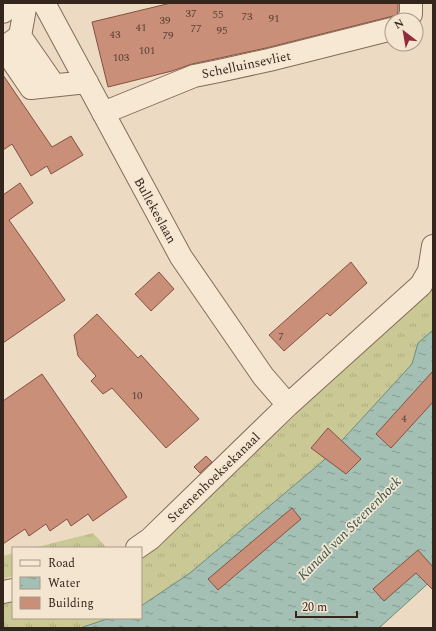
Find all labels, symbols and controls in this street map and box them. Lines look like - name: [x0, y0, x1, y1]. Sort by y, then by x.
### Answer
- house number: 37: [186, 5, 197, 22]
- house number: 55: [213, 6, 224, 23]
- house number: 73: [242, 8, 253, 25]
- house number: 91: [269, 10, 280, 27]
- house number: 39: [160, 12, 171, 29]
- north arrow: [384, 12, 424, 52]
- text: N: [391, 14, 407, 33]
- house number: 41: [136, 19, 147, 36]
- house number: 77: [191, 20, 202, 37]
- house number: 95: [217, 22, 228, 39]
- house number: 43: [110, 26, 121, 43]
- house number: 79: [163, 27, 174, 44]
- house number: 101: [139, 42, 155, 59]
- street label: Schelluinsevliet: [200, 46, 293, 84]
- house number: 103: [113, 49, 130, 66]
- street label: Bullekeslaan: [129, 174, 182, 248]
- house number: 7: [278, 328, 284, 345]
- house number: 10: [132, 387, 143, 404]
- house number: 4: [401, 410, 407, 427]
- street label: Steenenhoeksekanaal: [163, 428, 265, 528]
- water label: Kanaal van Steenenhoek: [293, 471, 406, 585]
- legend: [12, 547, 142, 619]
- text: Road: [48, 554, 75, 573]
- text: Water: [48, 574, 80, 593]
- scale bar: [296, 593, 357, 619]
- text: Building: [48, 594, 94, 613]
- text: 20 m: [302, 598, 327, 617]

